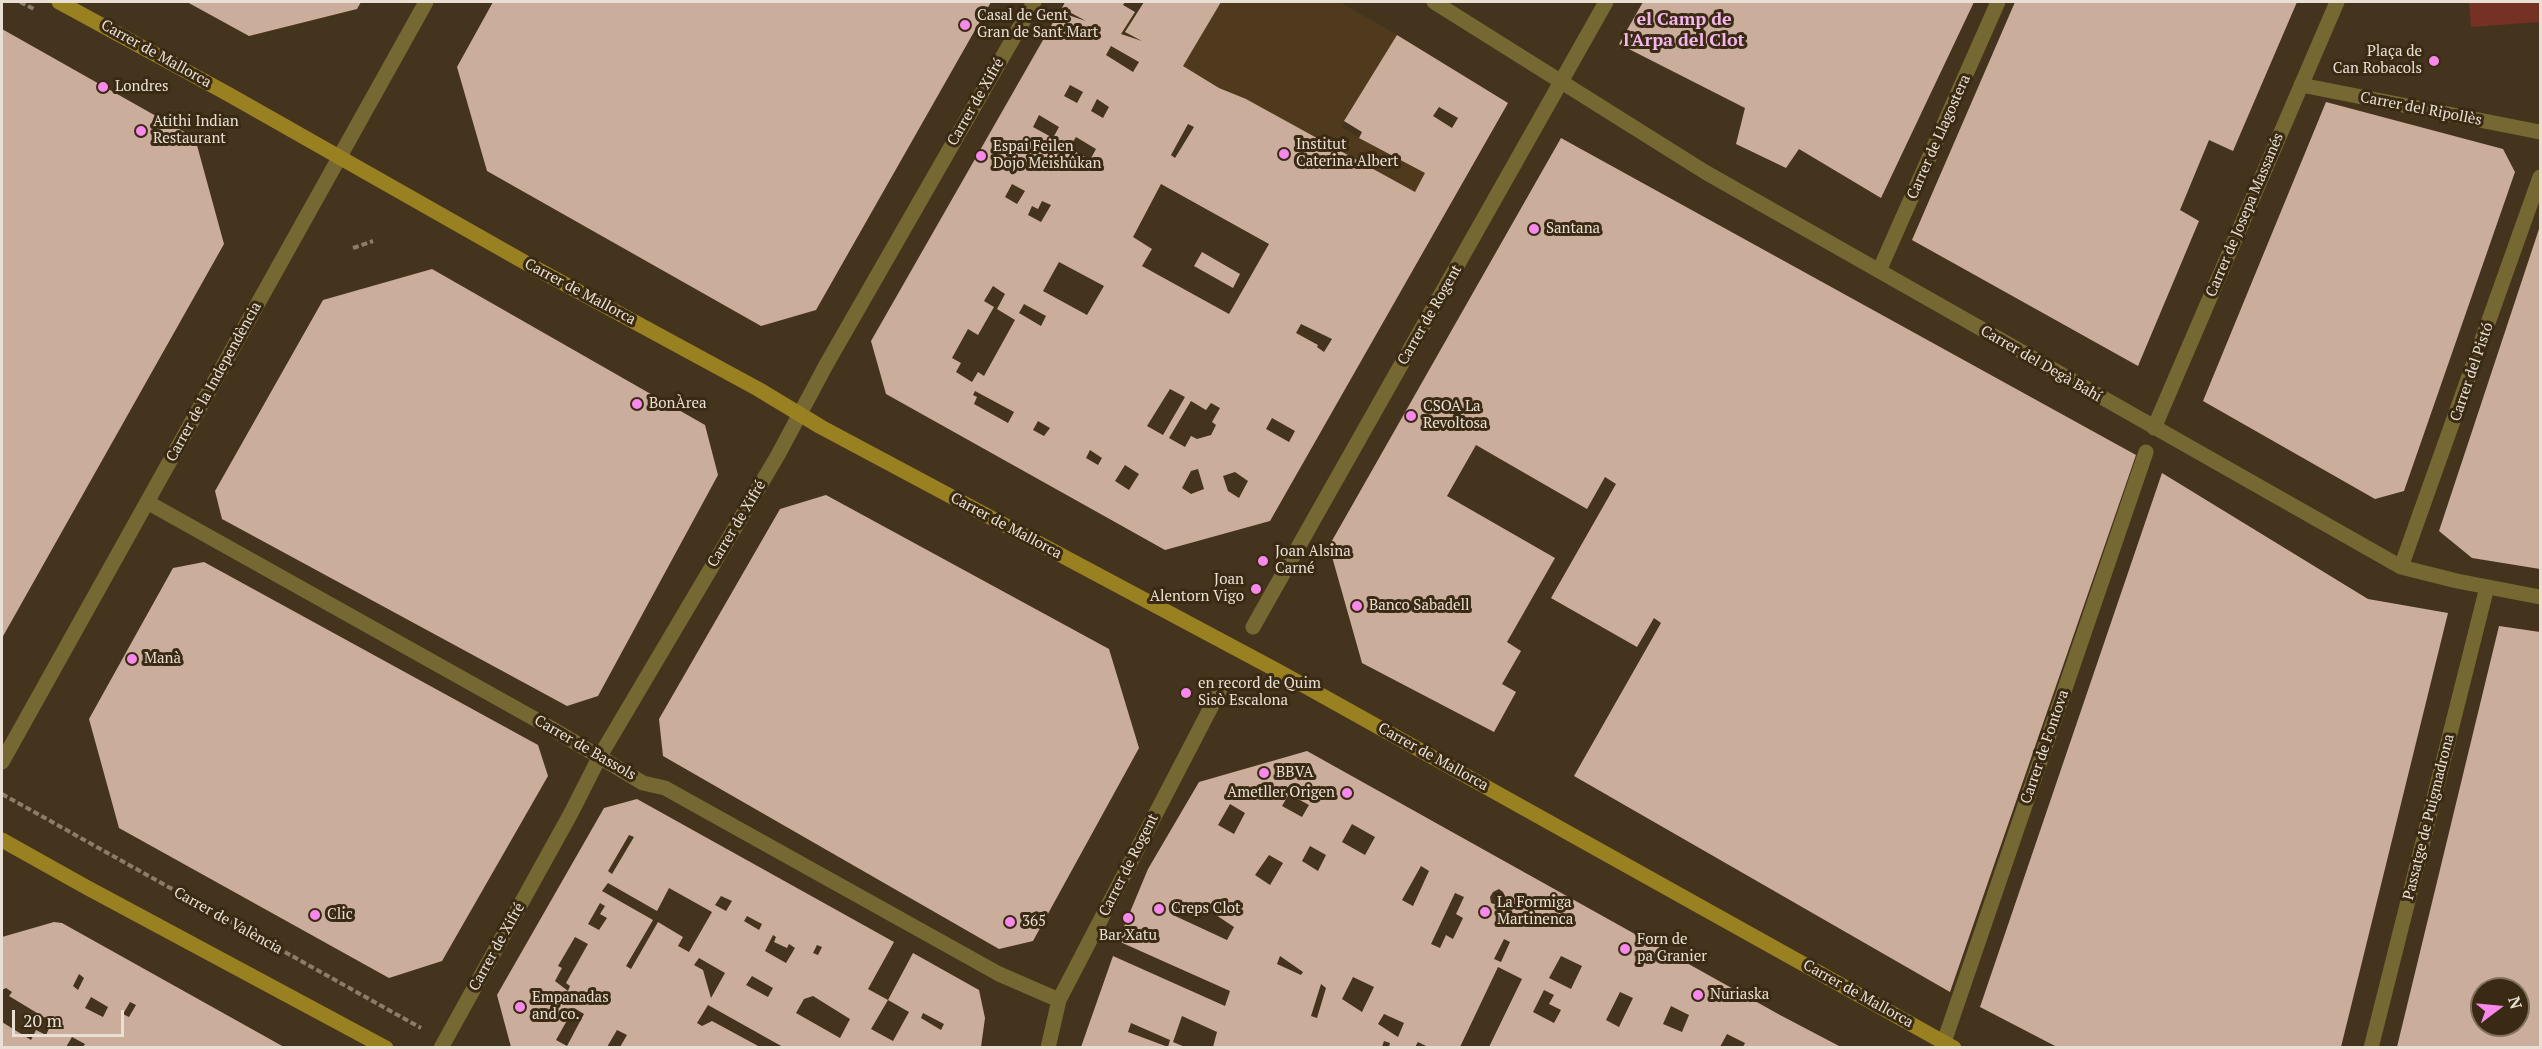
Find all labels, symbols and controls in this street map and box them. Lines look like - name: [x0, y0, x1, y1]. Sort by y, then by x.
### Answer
- place label: Casal de Gent Gran de Sant Mart: [977, 7, 1098, 42]
- district label: el Camp de l'Arpa del Clot: [1623, 9, 1745, 52]
- street label: Carrer de Mallorca: [98, 16, 214, 92]
- marker: Casal de Gent Gran de Sant Mart: [958, 18, 972, 32]
- place label: Plaça de Can Robacols: [2333, 43, 2422, 78]
- marker: Plaça de Can Robacols: [2427, 54, 2441, 68]
- street label: Carrer de Xifré: [944, 55, 1008, 149]
- street label: Carrer de Llagostera: [1903, 72, 1975, 202]
- place label: Londres: [115, 78, 169, 96]
- marker: Londres: [96, 80, 110, 94]
- street label: Carrer del Ripollès: [2359, 88, 2483, 130]
- place label: Atithi Indian Restaurant: [153, 113, 239, 148]
- marker: Atithi Indian Restaurant: [134, 124, 148, 138]
- street label: Carrer de Josepa Massanés: [2202, 130, 2288, 300]
- place label: Institut Caterina Albert: [1296, 136, 1399, 171]
- place label: Espai Feilen Dojo Meishûkan: [993, 138, 1101, 173]
- marker: Institut Caterina Albert: [1277, 147, 1291, 161]
- marker: Espai Feilen Dojo Meishûkan: [974, 149, 988, 163]
- place label: Santana: [1546, 220, 1600, 238]
- marker: Santana: [1527, 222, 1541, 236]
- street label: Carrer de Mallorca: [521, 255, 639, 329]
- street label: Carrer de Rogent: [1394, 262, 1466, 368]
- street label: Carrer de la Independència: [163, 299, 265, 465]
- street label: Carrer del Pistó: [2447, 320, 2497, 424]
- street label: Carrer del Degà Bahí: [1977, 322, 2105, 406]
- place label: BonÀrea: [649, 395, 707, 413]
- marker: BonÀrea: [630, 397, 644, 411]
- place label: CSOA La Revoltosa: [1423, 398, 1488, 433]
- marker: CSOA La Revoltosa: [1404, 409, 1418, 423]
- street label: Carrer de Xifré: [704, 477, 770, 571]
- street label: Carrer de Mallorca: [947, 489, 1065, 563]
- place label: Joan Alsina Carné: [1275, 543, 1351, 578]
- marker: Joan Alsina Carné: [1256, 554, 1270, 568]
- place label: Joan Alentorn Vigo: [1150, 571, 1244, 606]
- marker: Joan Alentorn Vigo: [1249, 582, 1263, 596]
- place label: Banco Sabadell: [1369, 597, 1470, 615]
- marker: Banco Sabadell: [1350, 599, 1364, 613]
- place label: Manà: [144, 650, 181, 668]
- marker: Manà: [125, 652, 139, 666]
- place label: en record de Quim Sisò Escalona: [1198, 675, 1321, 710]
- marker: en record de Quim Sisò Escalona: [1179, 686, 1193, 700]
- street label: Carrer de Fontova: [2017, 688, 2073, 806]
- street label: Carrer de Bassols: [531, 712, 639, 784]
- street label: Carrer de Mallorca: [1375, 719, 1491, 795]
- street label: Passatge de Puigmadrona: [2400, 732, 2458, 902]
- place label: BBVA: [1276, 764, 1313, 782]
- marker: BBVA: [1257, 766, 1271, 780]
- place label: Ametller Origen: [1227, 784, 1335, 802]
- marker: Ametller Origen: [1340, 786, 1354, 800]
- street label: Carrer de Rogent: [1095, 811, 1163, 919]
- street label: Carrer de València: [170, 884, 286, 958]
- place label: La Formiga Martinenca: [1497, 894, 1573, 929]
- street label: Carrer de Xifré: [465, 900, 529, 994]
- place label: Creps Clot: [1171, 900, 1240, 918]
- marker: Creps Clot: [1152, 902, 1166, 916]
- marker: La Formiga Martinenca: [1478, 905, 1492, 919]
- place label: Clic: [327, 906, 353, 924]
- marker: Clic: [308, 908, 322, 922]
- marker: Bar Xatu: [1121, 911, 1135, 925]
- place label: 365: [1022, 913, 1046, 931]
- marker: 365: [1003, 915, 1017, 929]
- place label: Bar Xatu: [1099, 927, 1157, 945]
- place label: Forn de pa Granier: [1637, 931, 1707, 966]
- marker: Forn de pa Granier: [1618, 942, 1632, 956]
- street label: Carrer de Mallorca: [1800, 956, 1916, 1032]
- north arrow: [2470, 977, 2530, 1037]
- place label: Nuriaska: [1710, 986, 1769, 1004]
- marker: Nuriaska: [1691, 988, 1705, 1002]
- place label: Empanadas and co.: [532, 989, 609, 1024]
- text: N: [2503, 994, 2528, 1011]
- scale bar: [15, 998, 128, 1036]
- marker: Empanadas and co.: [513, 1000, 527, 1014]
- text: 20 m: [23, 1008, 62, 1032]

